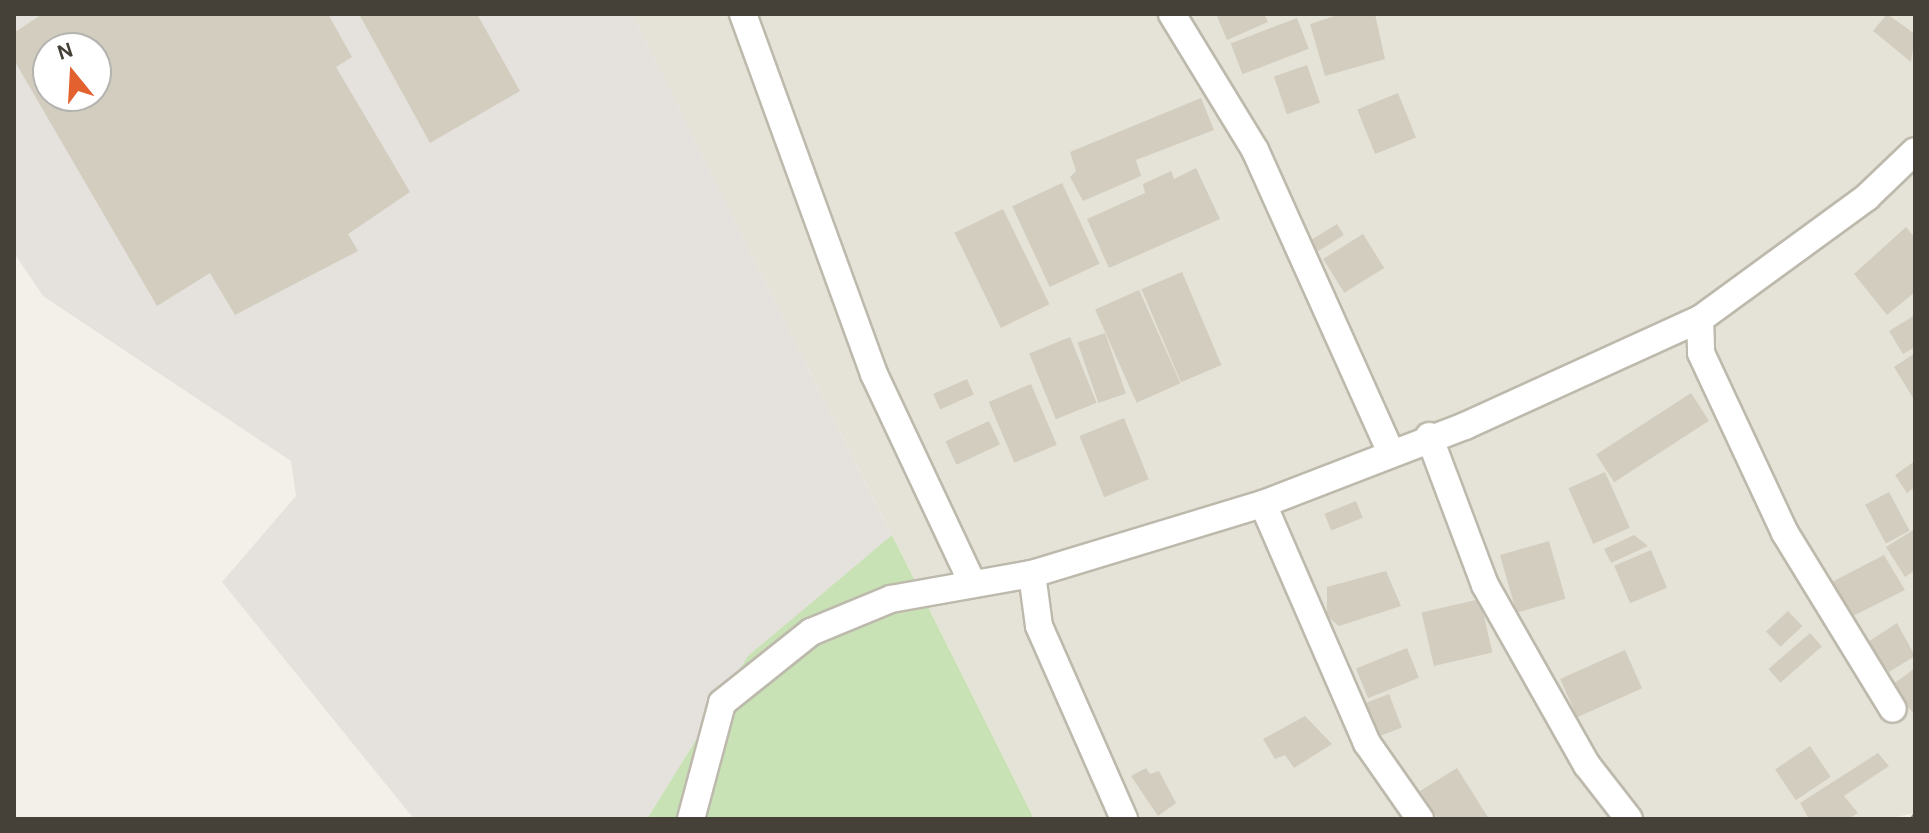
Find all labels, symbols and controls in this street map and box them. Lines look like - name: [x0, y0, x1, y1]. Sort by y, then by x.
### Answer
- north arrow: [32, 32, 112, 112]
- text: N: [54, 36, 77, 66]

